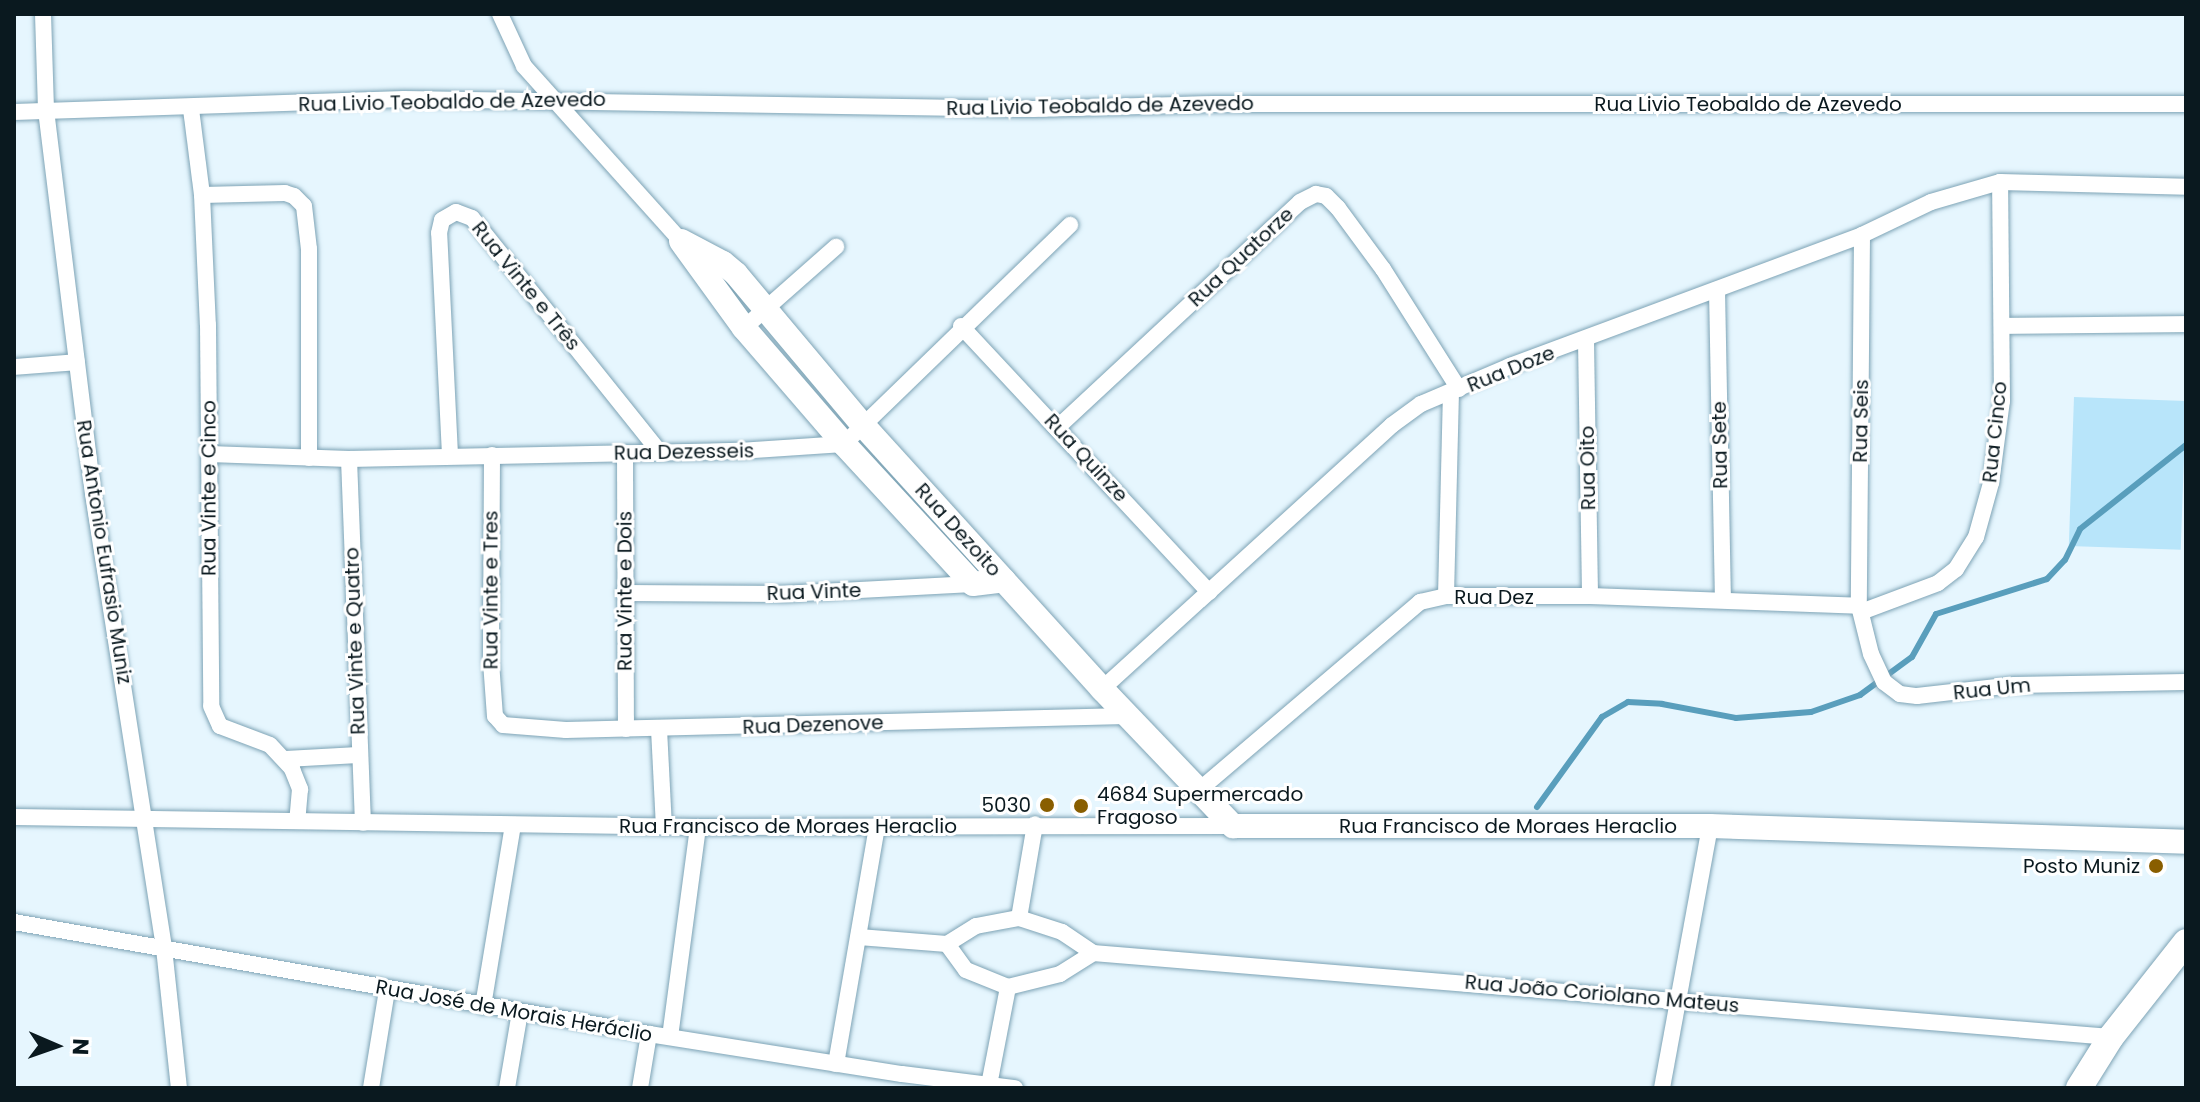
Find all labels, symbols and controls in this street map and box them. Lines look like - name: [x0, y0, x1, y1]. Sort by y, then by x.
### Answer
- street label: Rua Livio Teobaldo de Azevedo: [298, 87, 606, 117]
- street label: Rua Livio Teobaldo de Azevedo: [946, 91, 1254, 121]
- street label: Rua Livio Teobaldo de Azevedo: [1594, 92, 1902, 116]
- street label: Rua Quatorze: [1183, 202, 1299, 312]
- street label: Rua Vinte e Três: [467, 217, 585, 355]
- street label: Rua Doze: [1464, 341, 1558, 397]
- street label: Rua Seis: [1848, 379, 1874, 463]
- street label: Rua Cinco: [1978, 380, 2012, 484]
- street label: Rua Vinte e Cinco: [197, 400, 221, 576]
- street label: Rua Sete: [1707, 401, 1733, 489]
- street label: Rua Quinze: [1039, 409, 1133, 507]
- street label: Rua Antonio Eufrasio Muniz: [71, 418, 137, 686]
- street label: Rua Oito: [1575, 426, 1601, 510]
- street label: Rua Dezesseis: [614, 439, 754, 465]
- street label: Rua Dezoito: [910, 478, 1006, 582]
- street label: Rua Vinte e Tres: [479, 511, 503, 669]
- street label: Rua Vinte e Dois: [613, 511, 637, 671]
- street label: Rua Vinte e Quatro: [340, 547, 370, 735]
- street label: Rua Vinte: [766, 578, 862, 606]
- street label: Rua Dez: [1454, 585, 1534, 609]
- street label: Rua Um: [1952, 673, 2032, 705]
- street label: Rua Dezenove: [742, 711, 884, 739]
- place label: 4684 Supermercado Fragoso: [1097, 782, 1303, 829]
- place label: 5030: [982, 793, 1031, 817]
- marker: 5030: [1038, 796, 1056, 814]
- marker: 4684 Supermercado Fragoso: [1072, 797, 1090, 815]
- street label: Rua Francisco de Moraes Heraclio: [619, 814, 957, 838]
- street label: Rua Francisco de Moraes Heraclio: [1339, 814, 1677, 838]
- place label: Posto Muniz: [2023, 854, 2140, 878]
- marker: Posto Muniz: [2147, 857, 2165, 875]
- street label: Rua João Coriolano Mateus: [1464, 970, 1740, 1018]
- street label: Rua José de Morais Heráclio: [374, 975, 654, 1047]
- north arrow: [16, 1006, 96, 1086]
- text: N: [65, 1038, 96, 1056]

